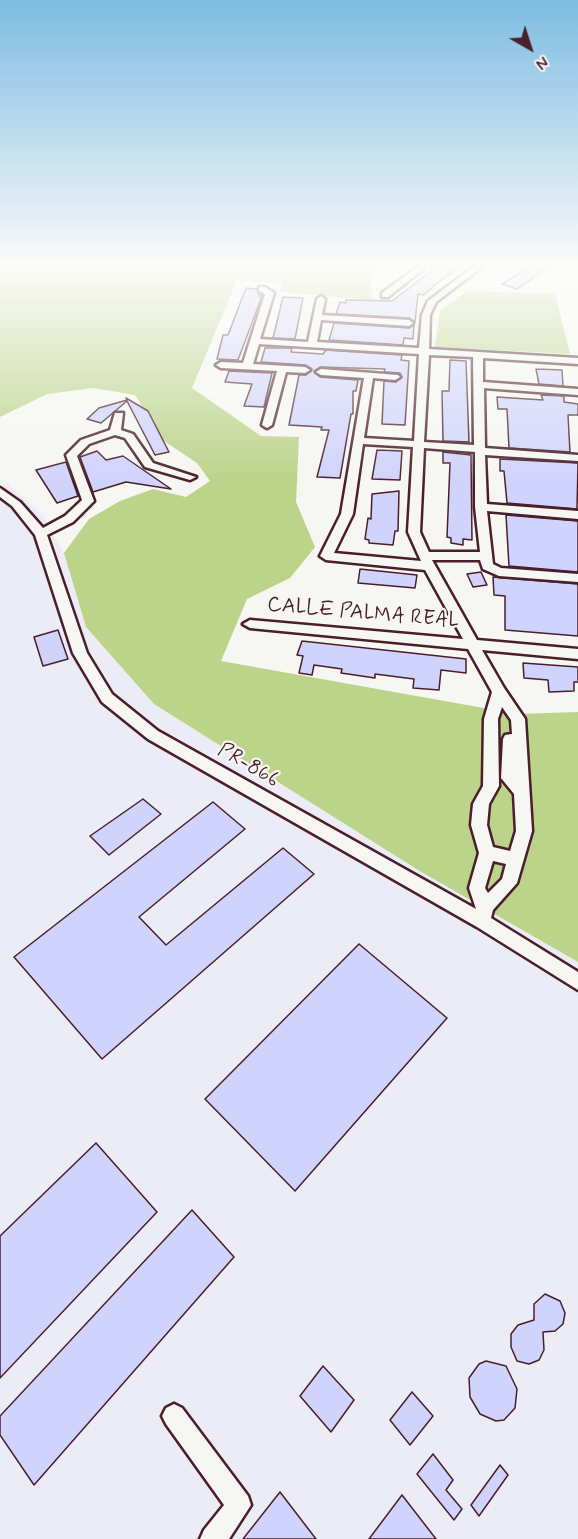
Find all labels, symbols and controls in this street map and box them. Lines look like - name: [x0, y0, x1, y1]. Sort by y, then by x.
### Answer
- north arrow: [500, 18, 560, 78]
- text: N: [531, 51, 552, 74]
- street label: CALLE PALMA REAL: [266, 593, 460, 635]
- street label: PR-866: [213, 738, 283, 794]

